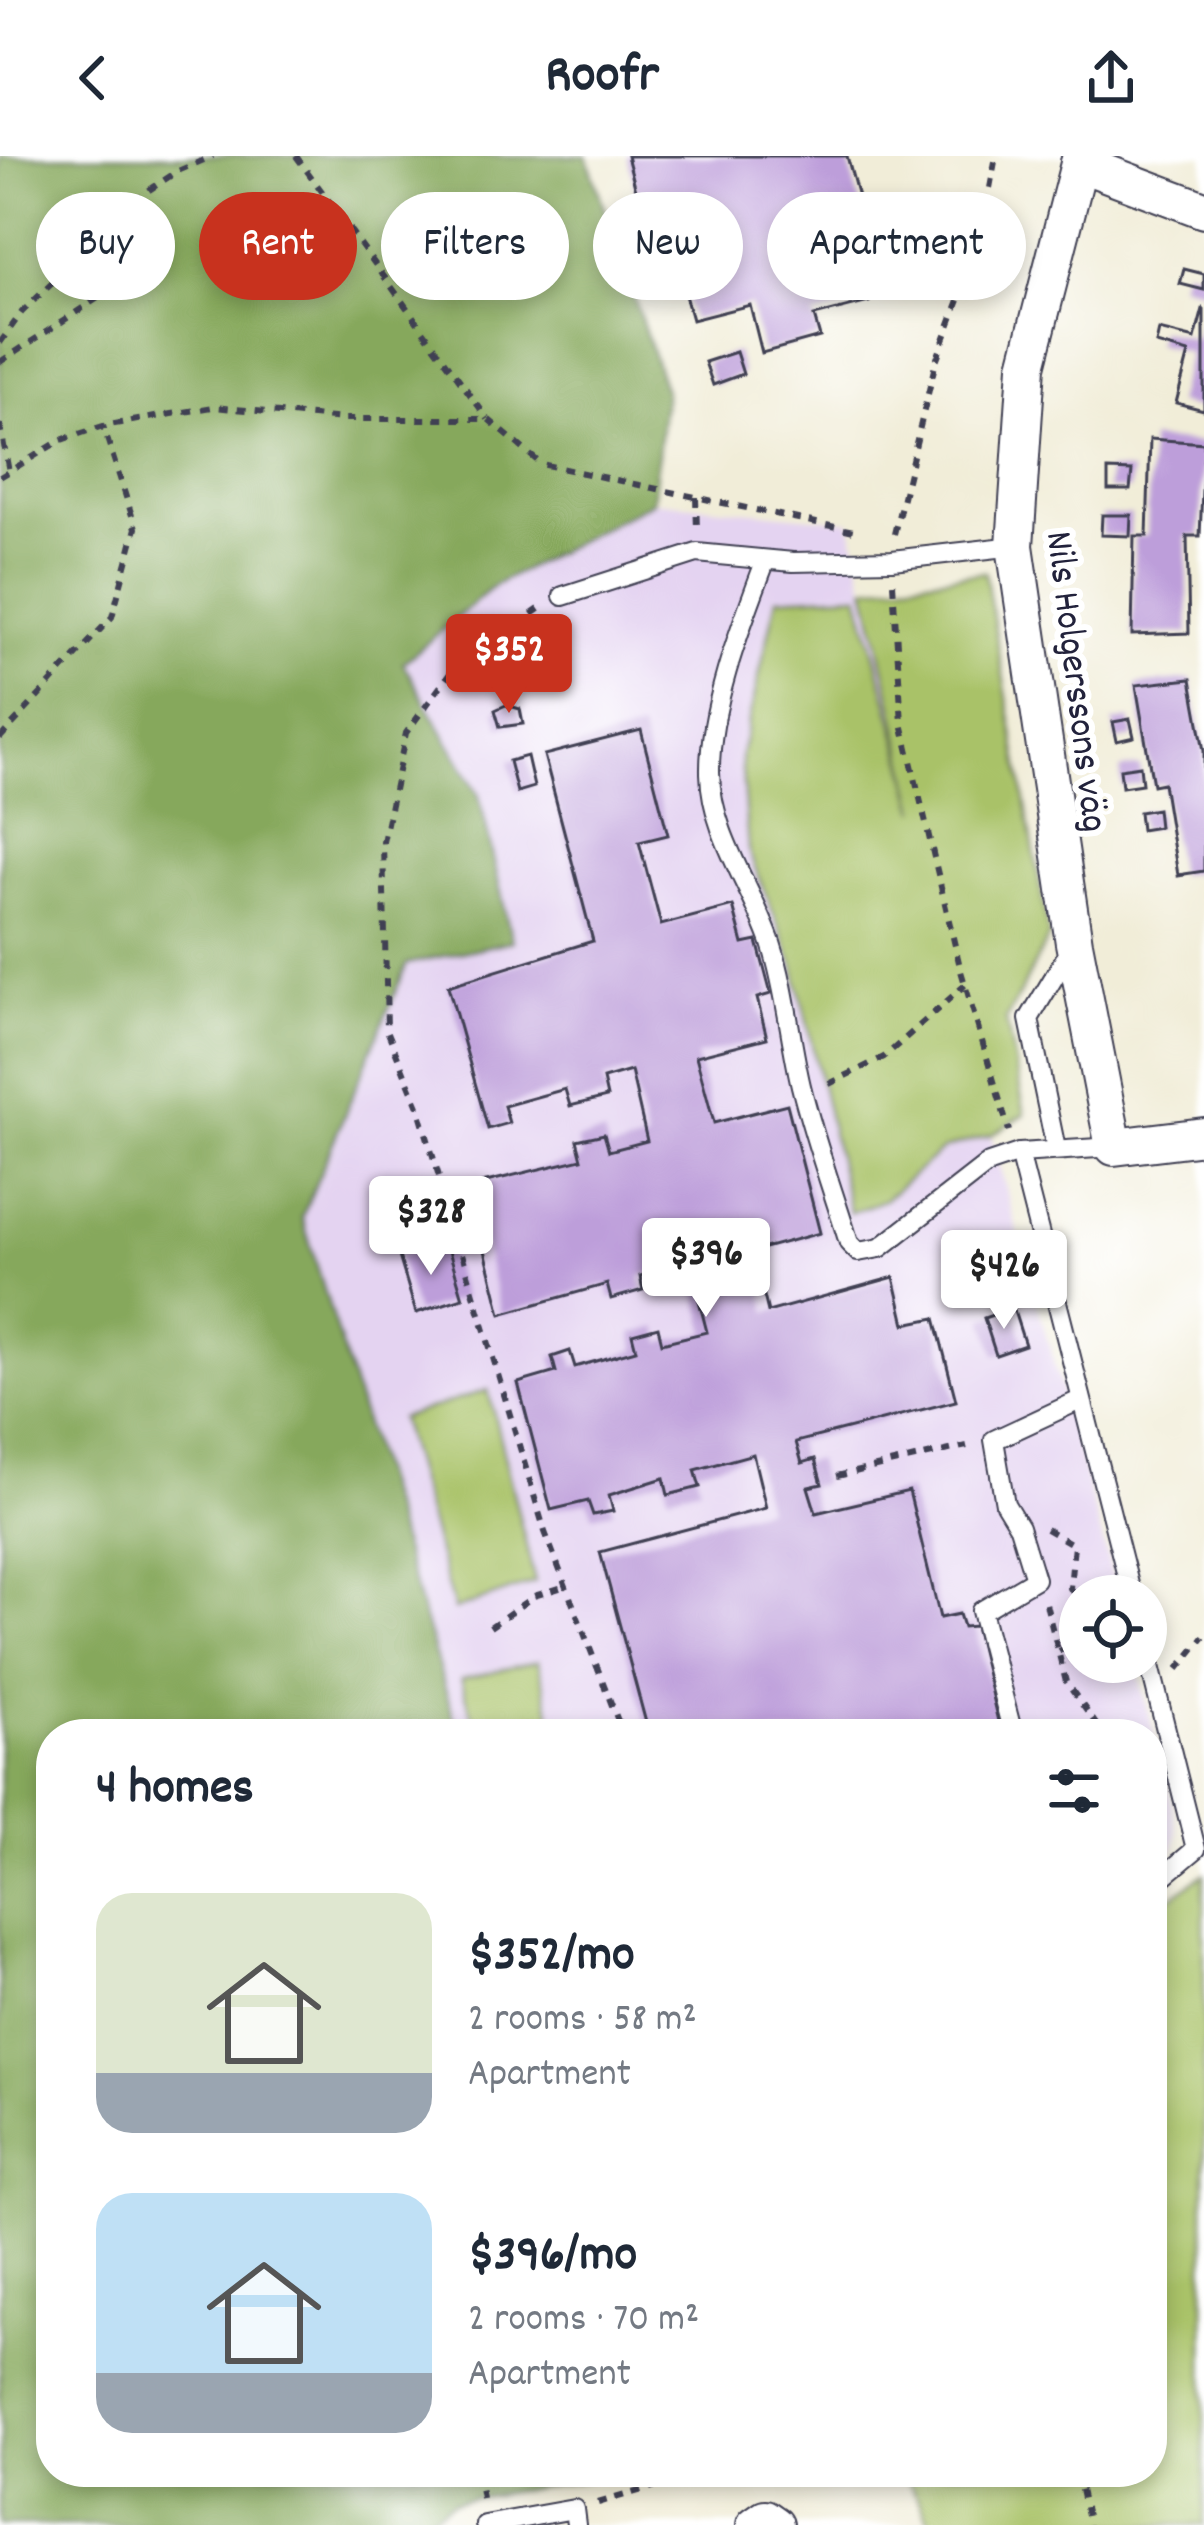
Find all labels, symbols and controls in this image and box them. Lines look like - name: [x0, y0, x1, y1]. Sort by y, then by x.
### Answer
- text: Roofr: [545, 40, 659, 117]
- icon: back: [60, 45, 126, 111]
- icon: share: [1078, 45, 1144, 111]
- chip: Buy: [36, 192, 175, 300]
- chip: Rent: [199, 192, 357, 300]
- chip: Filters: [381, 192, 569, 300]
- chip: New: [593, 192, 743, 300]
- chip: Apartment: [767, 192, 1026, 300]
- street label: Nils Holgerssons väg: [1028, 528, 1119, 835]
- pin: $352: [438, 614, 580, 716]
- text: $352: [473, 625, 545, 680]
- pin: $328: [360, 1176, 502, 1278]
- text: $328: [396, 1187, 466, 1242]
- pin: $396: [635, 1218, 777, 1320]
- text: $396: [669, 1229, 743, 1284]
- pin: $426: [933, 1230, 1075, 1332]
- text: $426: [968, 1241, 1040, 1296]
- map controls: [1059, 1575, 1167, 1683]
- button: locate: [1059, 1575, 1167, 1683]
- text: 4 homes: [96, 1755, 254, 1827]
- icon: filters: [1041, 1758, 1107, 1824]
- text: $352/mo: [468, 1922, 635, 1994]
- icon: home: [192, 1941, 336, 2085]
- text: 2 rooms · 58 m²: [468, 1994, 697, 2049]
- text: Apartment: [468, 2049, 631, 2104]
- text: $396/mo: [468, 2222, 637, 2294]
- icon: home: [192, 2241, 336, 2385]
- text: 2 rooms · 70 m²: [468, 2294, 699, 2349]
- text: Apartment: [468, 2349, 631, 2404]

